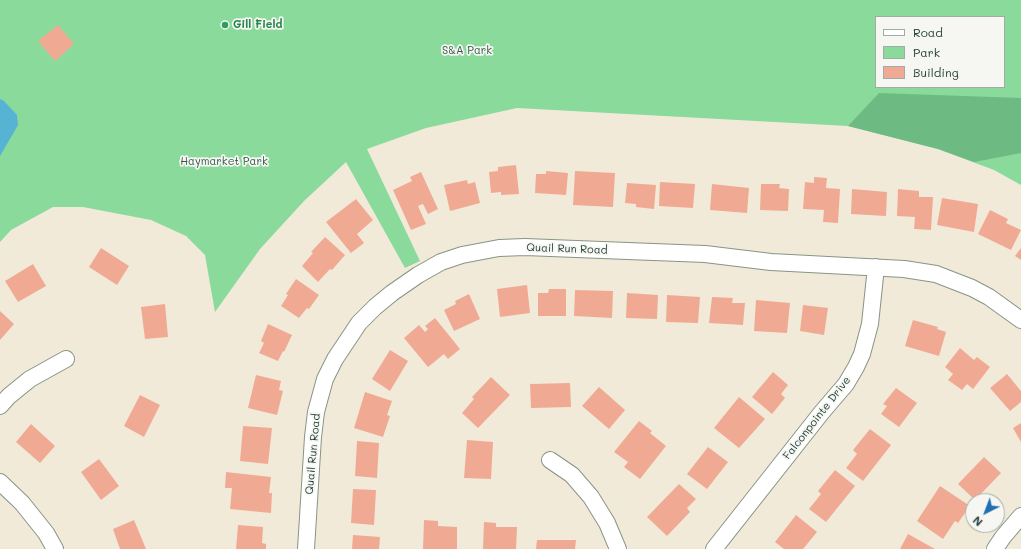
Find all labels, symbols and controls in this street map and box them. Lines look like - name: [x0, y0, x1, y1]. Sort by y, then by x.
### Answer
- legend: [875, 16, 1005, 88]
- place label: Gill Field: [233, 18, 282, 32]
- marker: Gill Field: [220, 20, 230, 30]
- text: Road: [913, 24, 943, 40]
- park label: S&A Park: [442, 44, 492, 58]
- text: Park: [913, 44, 940, 60]
- text: Building: [913, 64, 959, 80]
- park label: Haymarket Park: [180, 155, 268, 169]
- street label: Quail Run Road: [526, 241, 608, 257]
- street label: Falconpointe Drive: [780, 374, 854, 462]
- street label: Quail Run Road: [303, 413, 323, 495]
- north arrow: [965, 493, 1005, 533]
- text: N: [969, 513, 985, 530]

